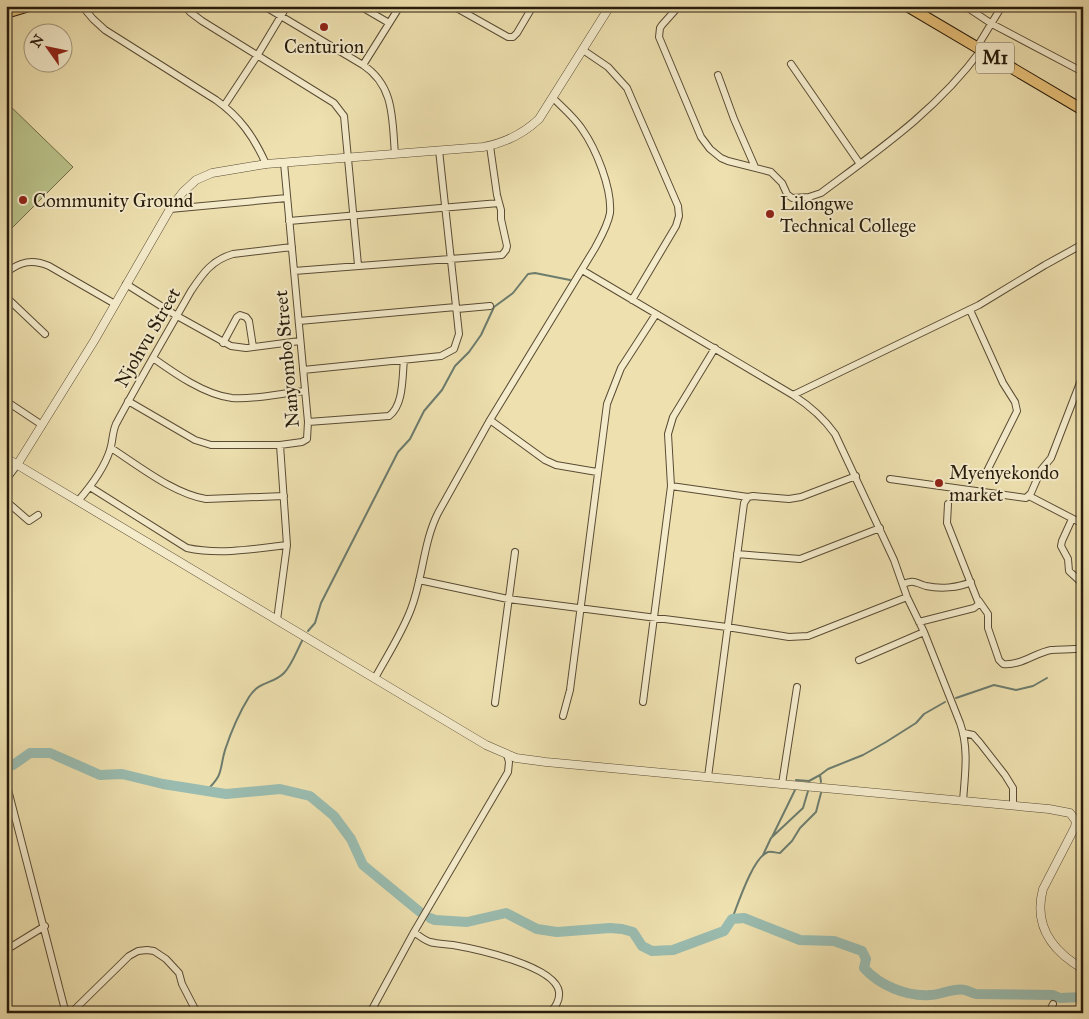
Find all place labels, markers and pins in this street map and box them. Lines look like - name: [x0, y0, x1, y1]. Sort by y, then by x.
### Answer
- marker: Centurion: [318, 21, 330, 33]
- place label: Centurion: [284, 35, 364, 58]
- place label: Community Ground: [33, 189, 194, 212]
- place label: Lilongwe Technical College: [780, 192, 916, 238]
- marker: Community Ground: [17, 194, 29, 206]
- marker: Lilongwe Technical College: [764, 208, 776, 220]
- place label: Myenyekondo market: [949, 461, 1059, 506]
- marker: Myenyekondo market: [933, 477, 945, 489]

